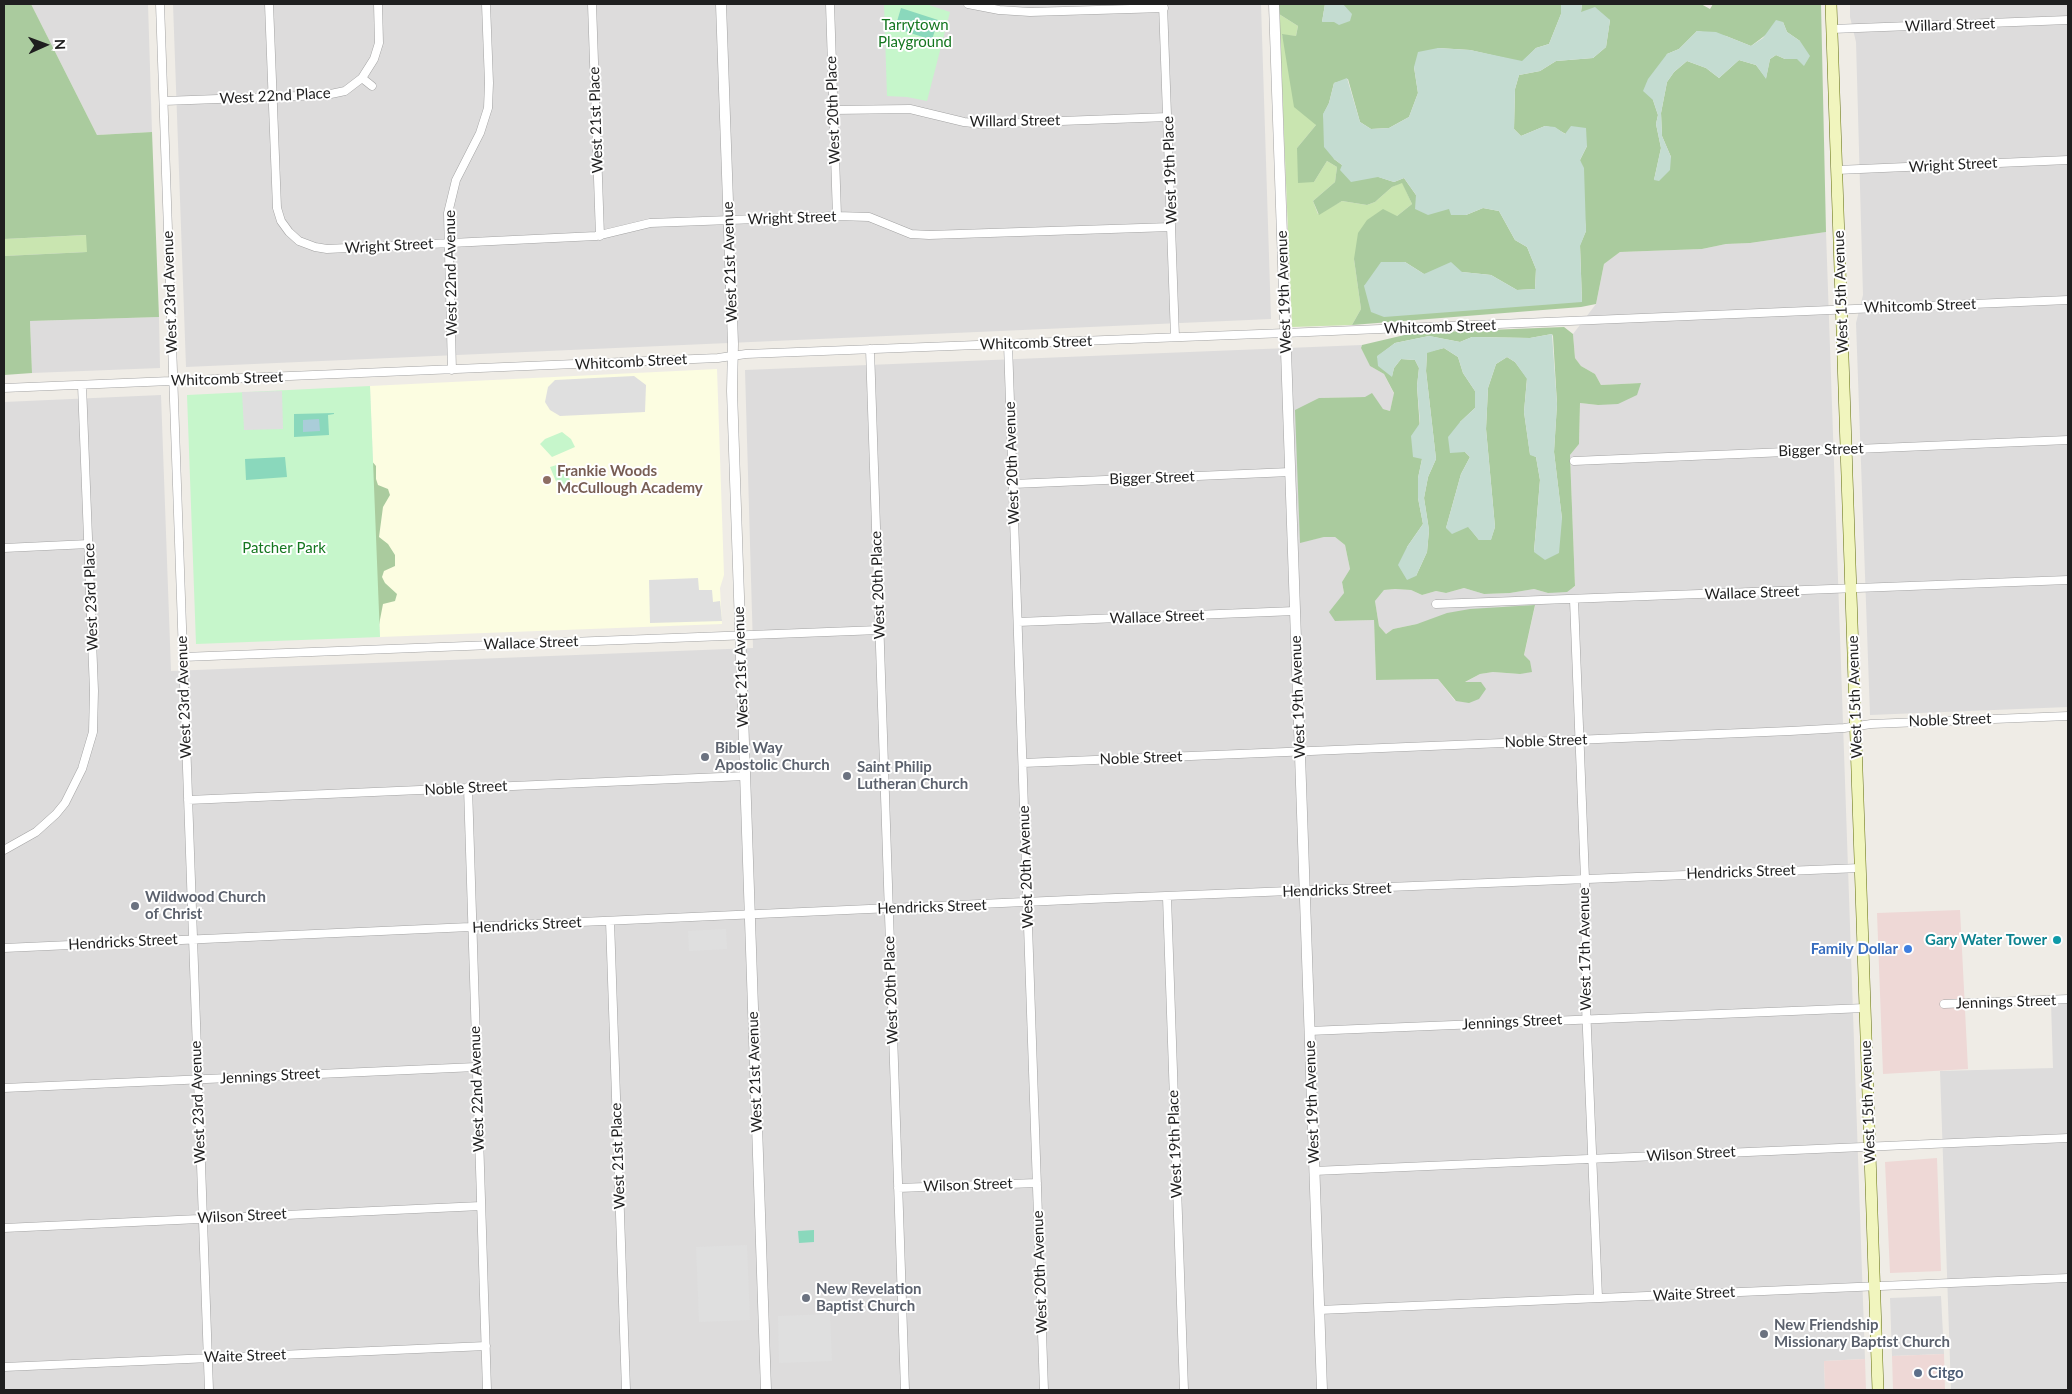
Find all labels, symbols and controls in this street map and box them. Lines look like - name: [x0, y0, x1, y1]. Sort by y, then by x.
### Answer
- street label: Willard Street: [1904, 14, 1996, 36]
- park label: Tarrytown Playground: [878, 16, 952, 51]
- north arrow: [20, 20, 70, 70]
- text: N: [52, 39, 69, 50]
- street label: West 20th Place: [822, 56, 844, 164]
- street label: West 21st Place: [585, 67, 607, 173]
- street label: West 22nd Place: [219, 84, 331, 108]
- street label: Willard Street: [970, 111, 1060, 131]
- street label: West 19th Place: [1159, 116, 1181, 224]
- street label: Wright Street: [1908, 154, 1998, 176]
- street label: West 21st Avenue: [719, 201, 741, 323]
- street label: Wright Street: [747, 207, 837, 229]
- street label: West 22nd Avenue: [441, 210, 461, 336]
- street label: West 23rd Avenue: [159, 230, 181, 354]
- street label: West 19th Avenue: [1273, 230, 1295, 354]
- street label: West 15th Avenue: [1830, 230, 1852, 354]
- street label: Wright Street: [344, 235, 434, 257]
- street label: Whitcomb Street: [1864, 295, 1976, 317]
- street label: Whitcomb Street: [1384, 316, 1496, 338]
- street label: Whitcomb Street: [980, 332, 1092, 354]
- street label: Whitcomb Street: [574, 350, 688, 374]
- street label: Whitcomb Street: [171, 368, 283, 390]
- street label: West 20th Avenue: [1001, 401, 1023, 525]
- street label: Bigger Street: [1778, 440, 1864, 460]
- place label: Frankie Woods McCullough Academy: [557, 462, 703, 497]
- street label: Bigger Street: [1109, 468, 1195, 488]
- marker: Frankie Woods McCullough Academy: [541, 474, 553, 486]
- street label: West 20th Place: [867, 531, 889, 639]
- park label: Patcher Park: [242, 539, 326, 557]
- street label: West 23rd Place: [80, 543, 102, 651]
- street label: Wallace Street: [1704, 582, 1800, 604]
- street label: West 21st Avenue: [730, 606, 752, 728]
- street label: Wallace Street: [1109, 606, 1205, 628]
- street label: Wallace Street: [483, 632, 579, 654]
- street label: West 23rd Avenue: [173, 635, 195, 759]
- street label: West 19th Avenue: [1287, 635, 1309, 759]
- street label: West 15th Avenue: [1844, 635, 1866, 759]
- street label: Noble Street: [1908, 710, 1992, 730]
- street label: Noble Street: [1504, 731, 1588, 751]
- place label: Bible Way Apostolic Church: [715, 739, 830, 774]
- street label: Noble Street: [1099, 748, 1183, 768]
- marker: Bible Way Apostolic Church: [699, 751, 711, 763]
- place label: Saint Philip Lutheran Church: [857, 758, 968, 793]
- marker: Saint Philip Lutheran Church: [841, 770, 853, 782]
- street label: Noble Street: [424, 777, 508, 799]
- street label: West 20th Avenue: [1015, 805, 1037, 929]
- street label: Hendricks Street: [1686, 861, 1796, 883]
- street label: Hendricks Street: [1282, 879, 1392, 901]
- street label: West 17th Avenue: [1575, 887, 1595, 1011]
- place label: Wildwood Church of Christ: [145, 888, 266, 923]
- street label: Hendricks Street: [877, 896, 987, 918]
- marker: Wildwood Church of Christ: [129, 900, 141, 912]
- street label: Hendricks Street: [472, 913, 582, 937]
- street label: Hendricks Street: [68, 930, 178, 954]
- place label: Gary Water Tower: [1925, 931, 2047, 949]
- marker: Gary Water Tower: [2051, 934, 2063, 946]
- street label: West 20th Place: [880, 936, 902, 1044]
- place label: Family Dollar: [1811, 940, 1898, 958]
- marker: Family Dollar: [1902, 943, 1914, 955]
- street label: Jennings Street: [1956, 991, 2056, 1013]
- street label: Jennings Street: [1461, 1010, 1563, 1034]
- street label: West 21st Avenue: [744, 1011, 766, 1133]
- street label: West 22nd Avenue: [466, 1026, 488, 1152]
- street label: West 23rd Avenue: [187, 1040, 209, 1164]
- street label: West 19th Avenue: [1301, 1040, 1323, 1164]
- street label: West 15th Avenue: [1857, 1040, 1879, 1164]
- street label: Jennings Street: [219, 1064, 321, 1088]
- street label: West 19th Place: [1164, 1090, 1186, 1198]
- street label: West 21st Place: [607, 1103, 629, 1209]
- street label: Wilson Street: [1646, 1143, 1736, 1165]
- street label: Wilson Street: [923, 1174, 1013, 1196]
- street label: Wilson Street: [197, 1205, 287, 1227]
- street label: West 20th Avenue: [1029, 1210, 1051, 1334]
- place label: New Revelation Baptist Church: [816, 1280, 922, 1315]
- street label: Waite Street: [1652, 1283, 1736, 1305]
- marker: New Revelation Baptist Church: [800, 1292, 812, 1304]
- place label: New Friendship Missionary Baptist Church: [1774, 1316, 1950, 1351]
- marker: New Friendship Missionary Baptist Church: [1758, 1328, 1770, 1340]
- street label: Waite Street: [204, 1346, 286, 1366]
- place label: Citgo: [1928, 1364, 1964, 1382]
- marker: Citgo: [1912, 1367, 1924, 1379]

